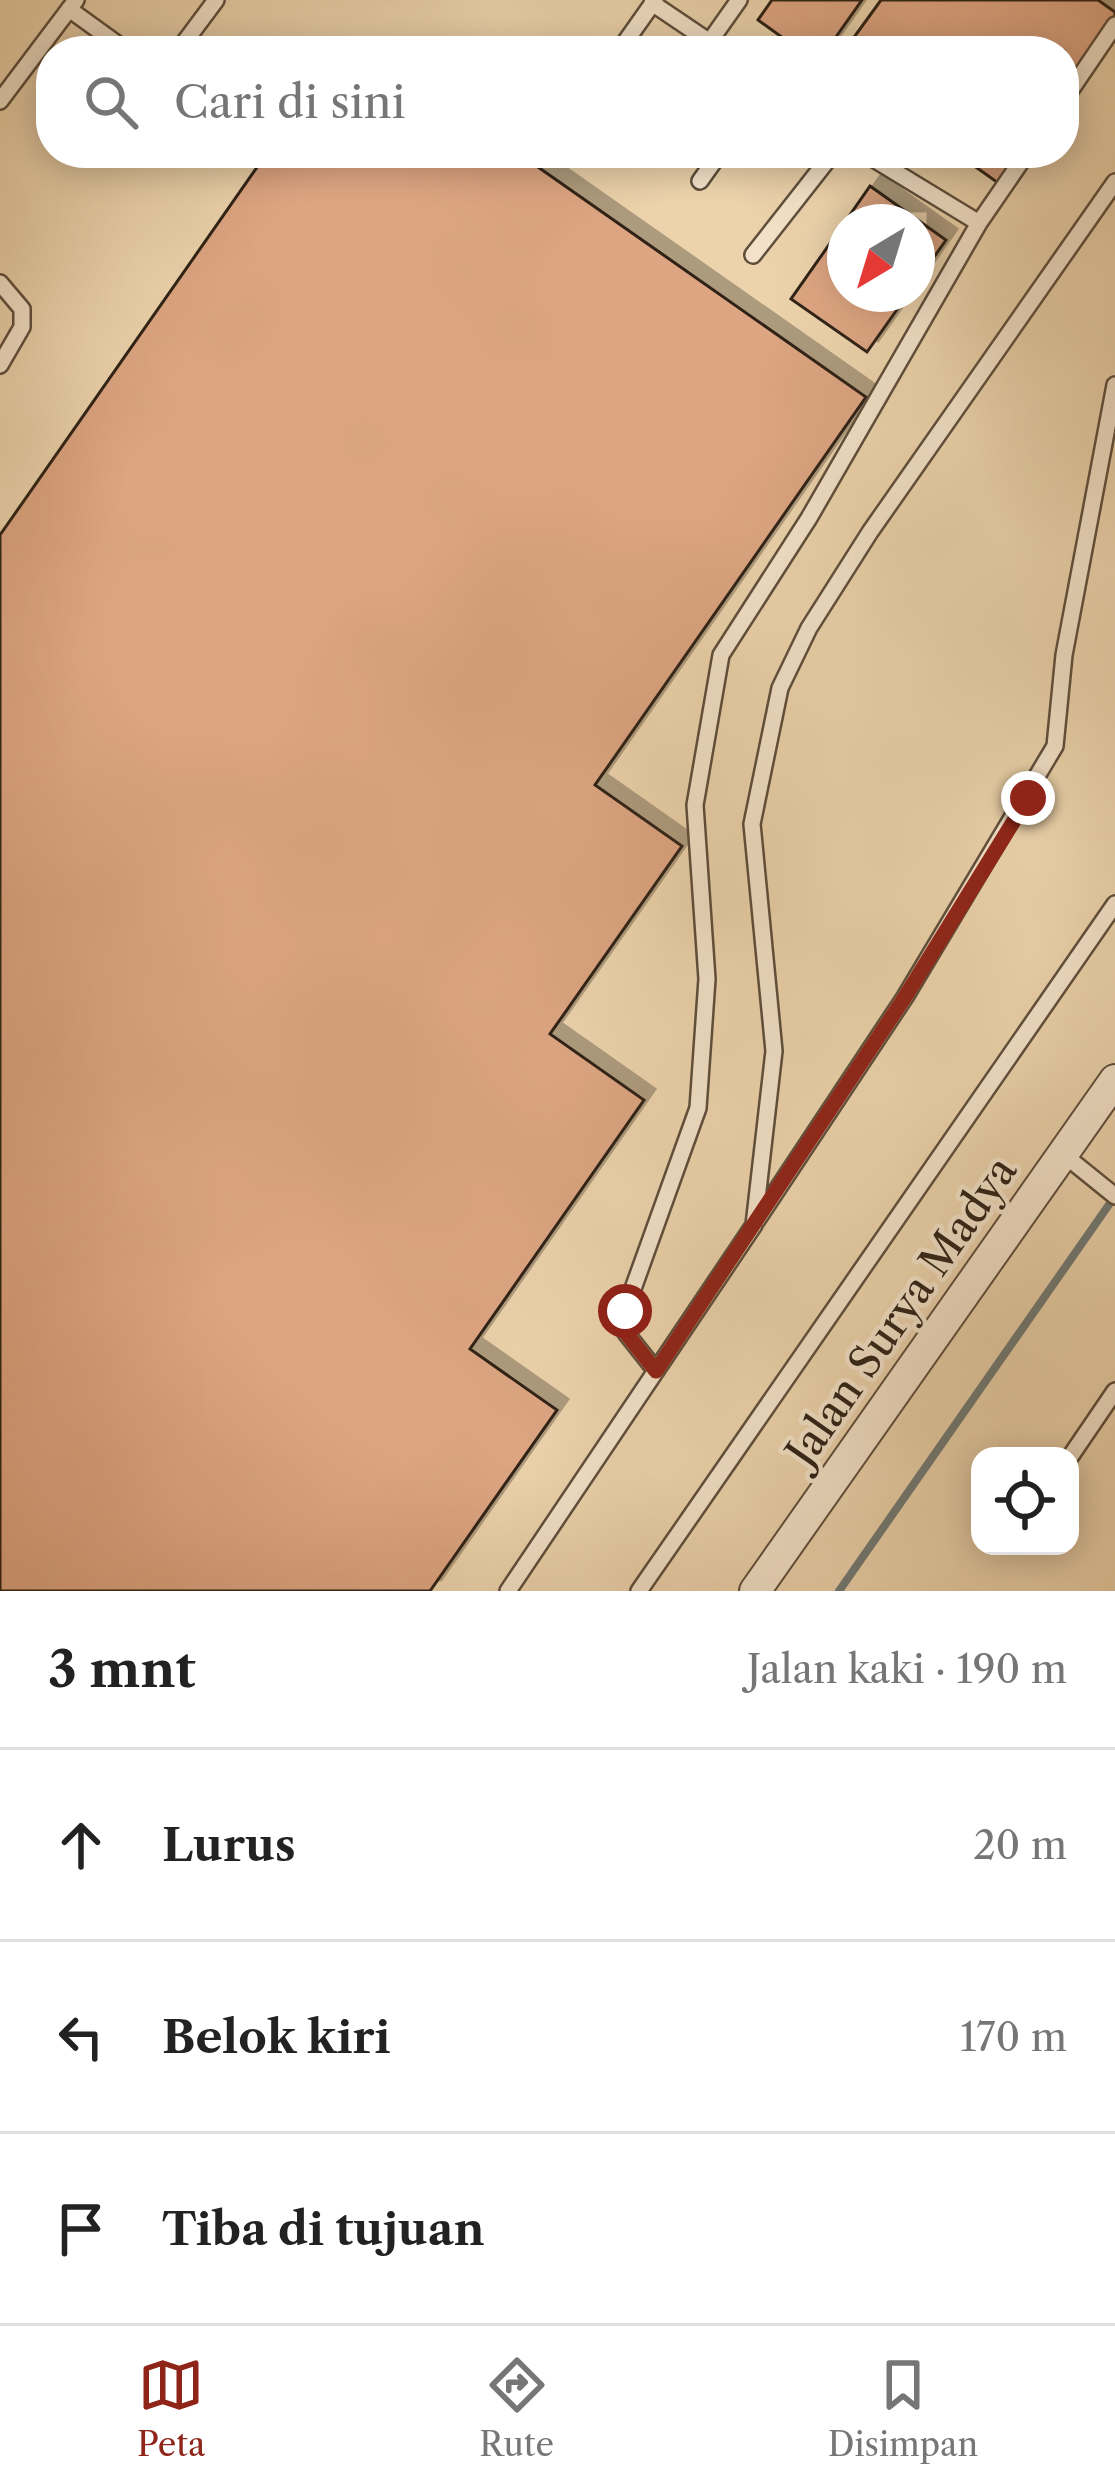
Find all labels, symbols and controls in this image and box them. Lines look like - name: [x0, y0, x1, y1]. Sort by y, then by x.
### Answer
- search box: [36, 36, 1079, 168]
- icon: search: [78, 69, 144, 135]
- text: Cari di sini: [174, 74, 405, 130]
- north arrow: [827, 204, 935, 312]
- route end: [1001, 771, 1055, 825]
- street label: Jalan Surya Madya: [771, 1145, 1028, 1481]
- route start: [598, 1284, 652, 1338]
- map controls: [971, 1447, 1079, 1555]
- button: locate: [971, 1447, 1079, 1555]
- text: 3 mnt: [48, 1638, 196, 1700]
- text: Jalan kaki · 190 m: [747, 1645, 1067, 1693]
- icon: ahead: [48, 1812, 114, 1878]
- text: Lurus: [162, 1817, 296, 1873]
- text: 20 m: [973, 1821, 1067, 1869]
- icon: left: [48, 2004, 114, 2070]
- text: Belok kiri: [162, 2009, 391, 2065]
- text: 170 m: [960, 2013, 1067, 2061]
- icon: arrive: [48, 2196, 114, 2262]
- text: Tiba di tujuan: [162, 2201, 485, 2257]
- tab: Peta: [137, 2352, 205, 2465]
- tab: Rute: [479, 2352, 554, 2465]
- tab: Disimpan: [828, 2352, 978, 2465]

